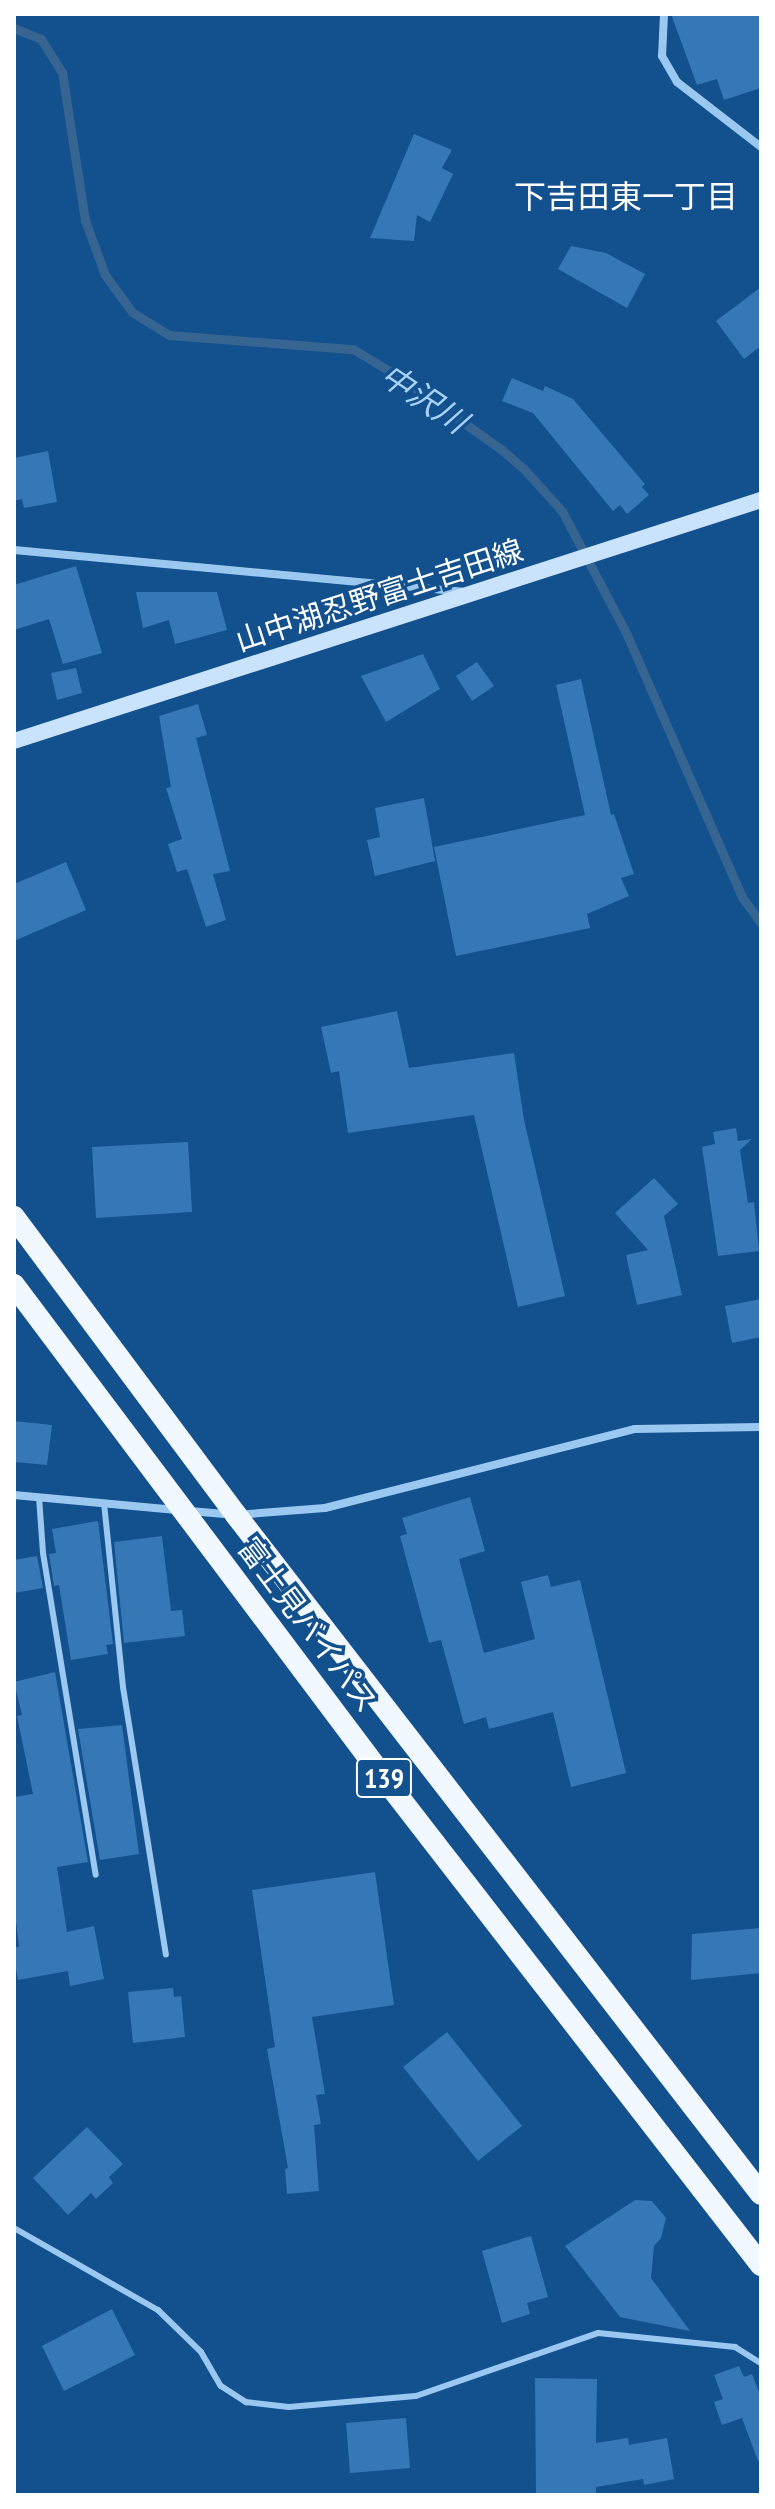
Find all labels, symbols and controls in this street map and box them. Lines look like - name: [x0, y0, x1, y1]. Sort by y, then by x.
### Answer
- district label: 下吉田東一丁目: [514, 177, 738, 215]
- water label: 中沢川: [373, 355, 475, 441]
- street label: 山中湖忍野富士吉田線: [231, 532, 527, 658]
- street label: 富士見バイパス: [230, 1530, 386, 1720]
- road number: 139: [354, 1754, 414, 1802]

